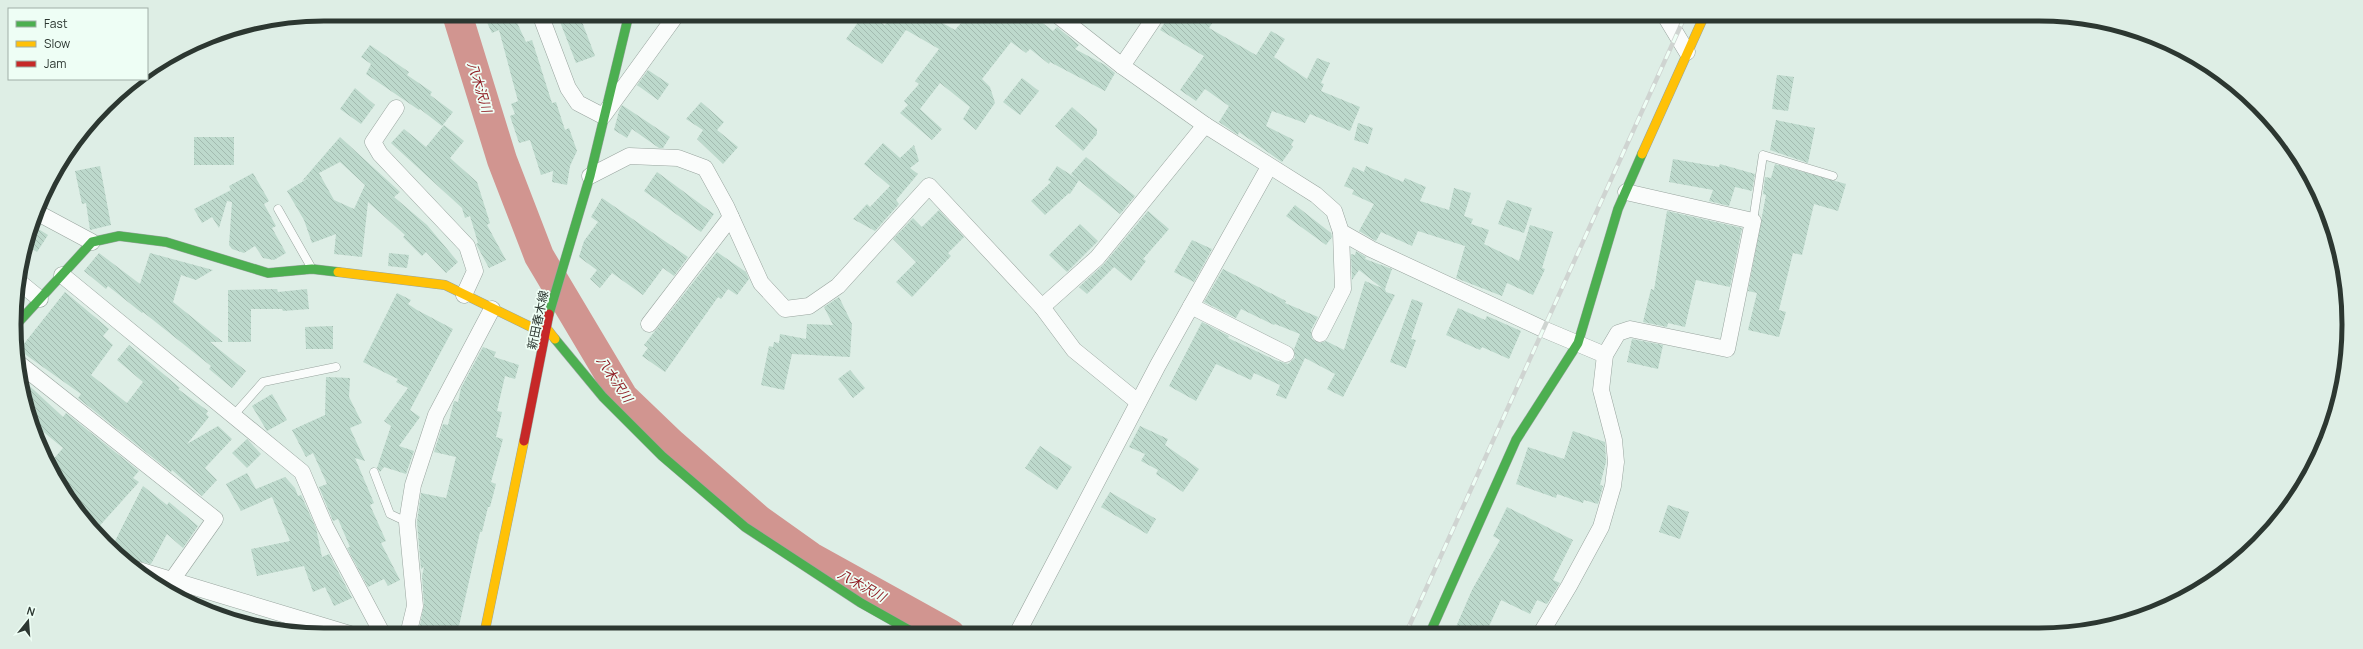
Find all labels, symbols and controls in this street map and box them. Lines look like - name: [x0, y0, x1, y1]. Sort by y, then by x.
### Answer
- legend: [8, 8, 148, 80]
- text: Fast: [44, 15, 68, 32]
- text: Slow: [44, 35, 70, 52]
- text: Jam: [44, 55, 66, 72]
- water label: 八木沢川: [464, 59, 497, 116]
- street label: 新田春木線: [523, 289, 552, 351]
- water label: 八木沢川: [593, 352, 638, 407]
- water label: 八木沢川: [835, 565, 891, 606]
- north arrow: [8, 601, 48, 641]
- text: N: [25, 603, 37, 619]

